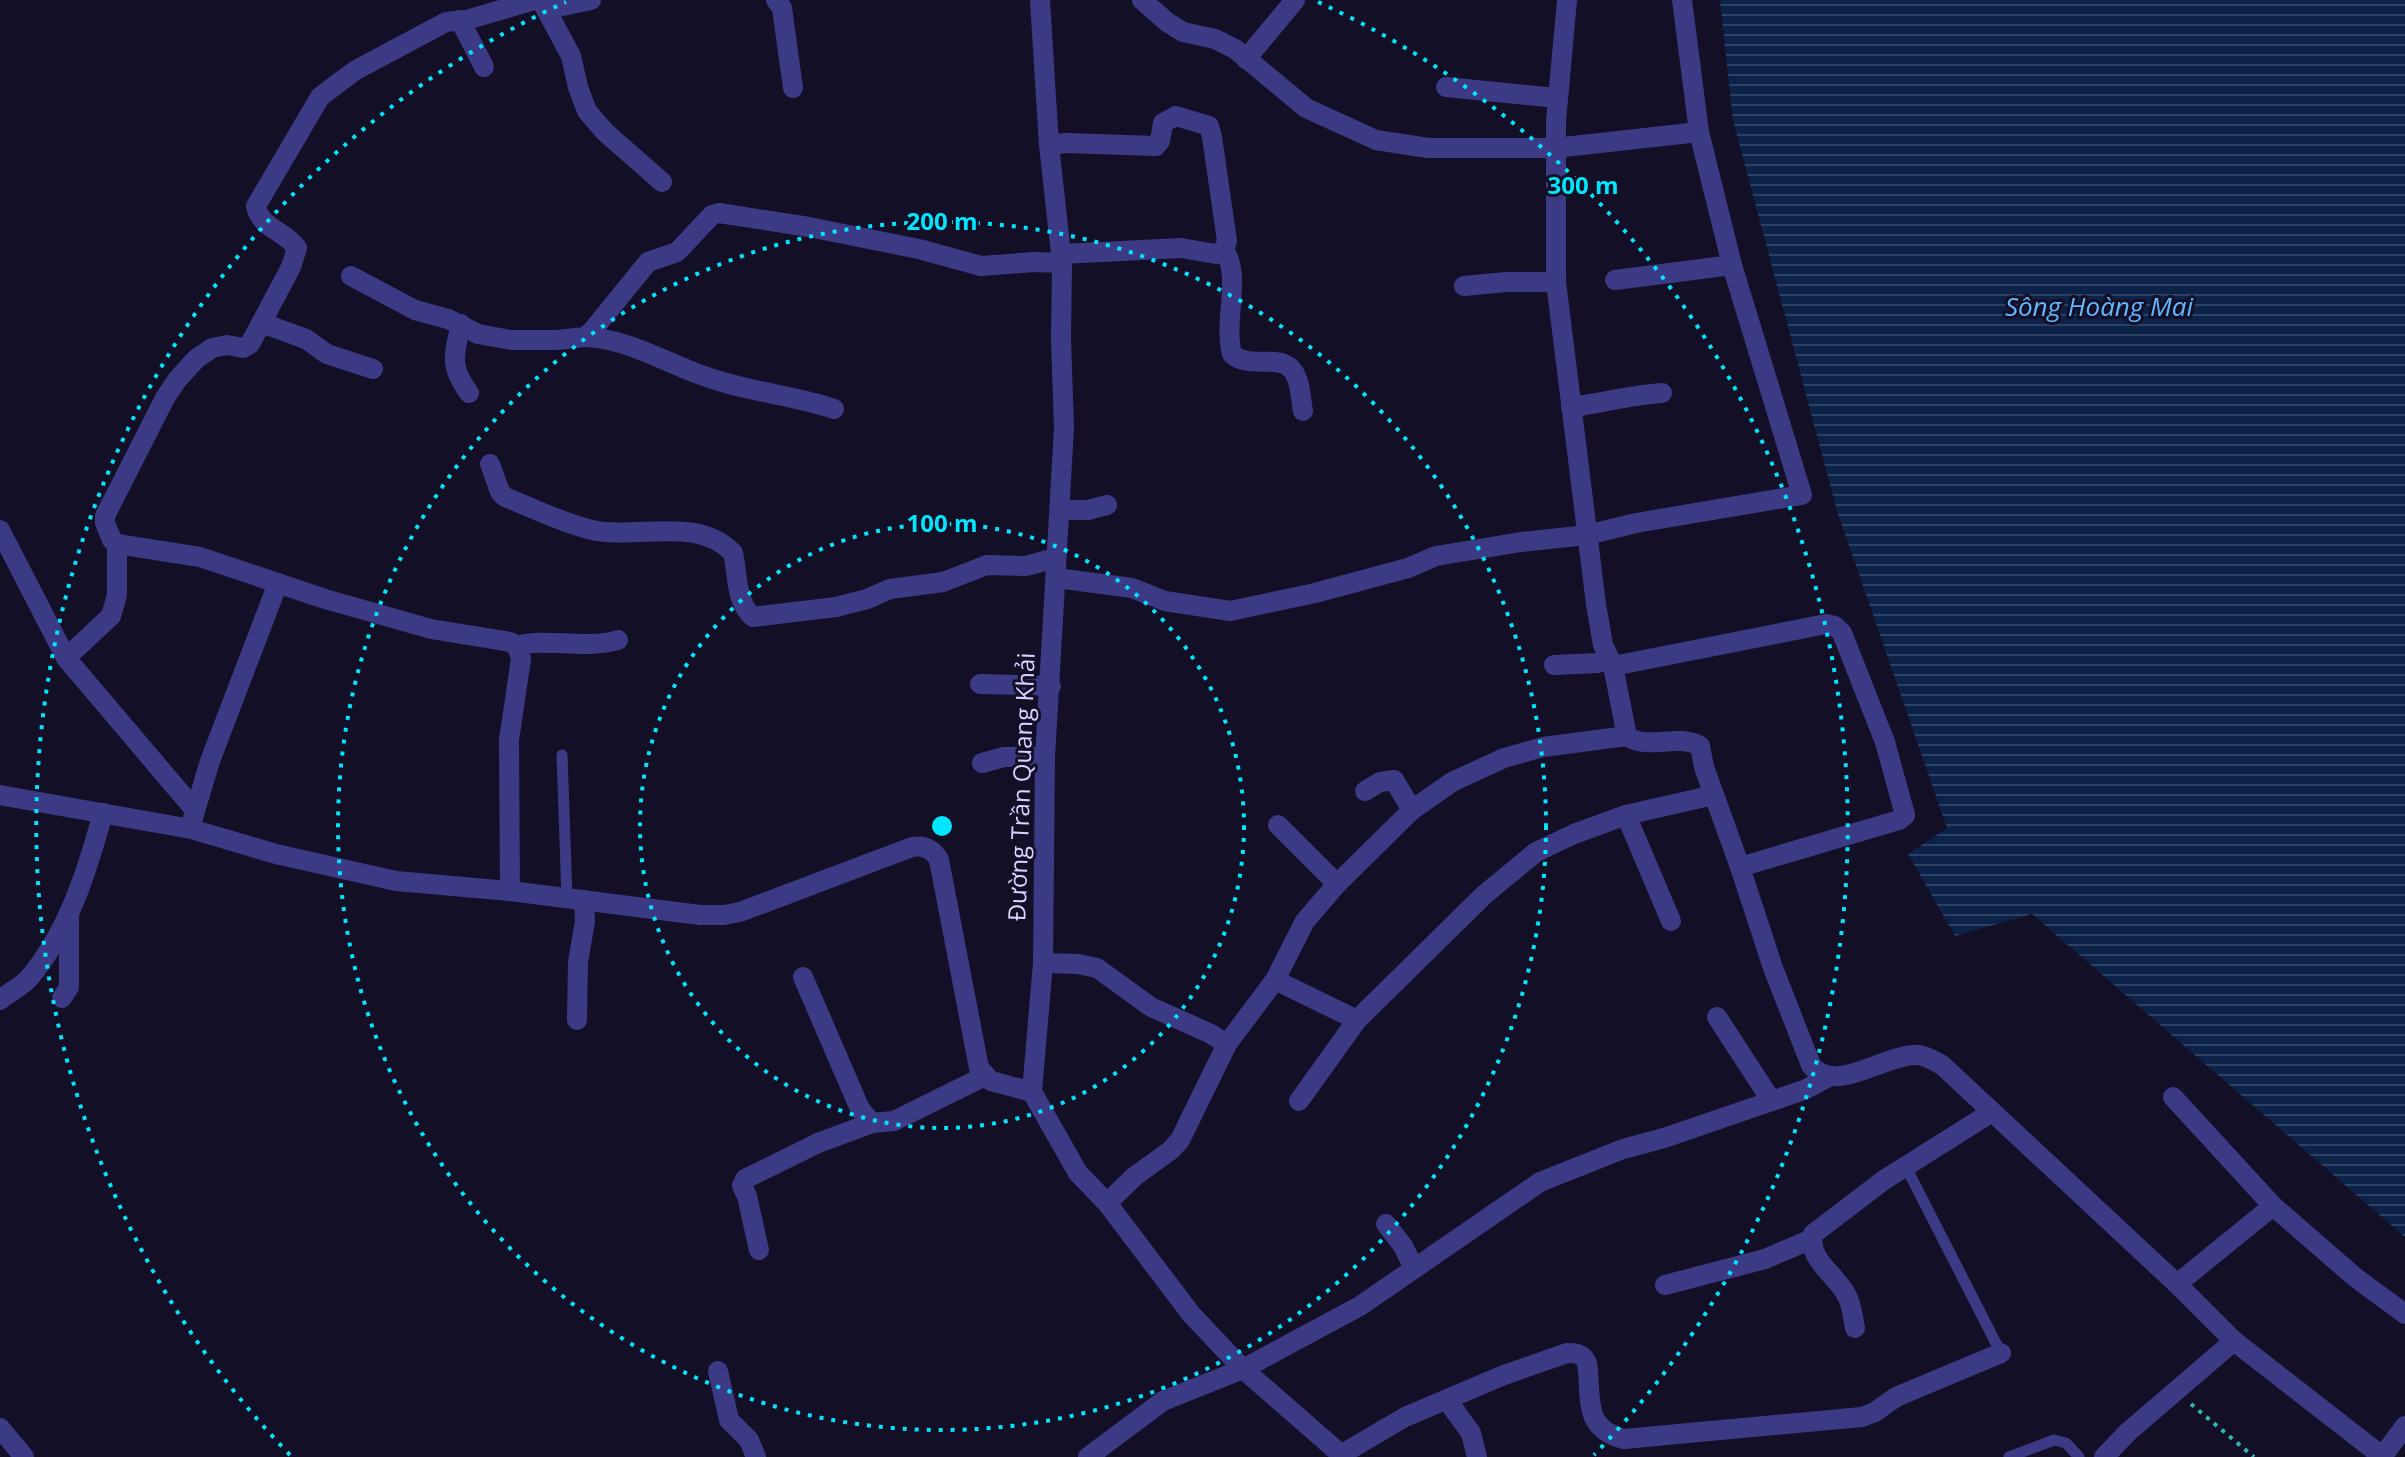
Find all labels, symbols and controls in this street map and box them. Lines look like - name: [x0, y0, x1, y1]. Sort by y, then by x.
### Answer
- text: 300 m: [1548, 168, 1618, 201]
- text: 200 m: [907, 204, 977, 237]
- water label: Sông Hoàng Mai: [2005, 288, 2194, 324]
- text: 100 m: [907, 506, 977, 539]
- street label: Đường Trần Quang Khải: [999, 652, 1042, 922]
- centre of rings: [928, 812, 956, 840]

